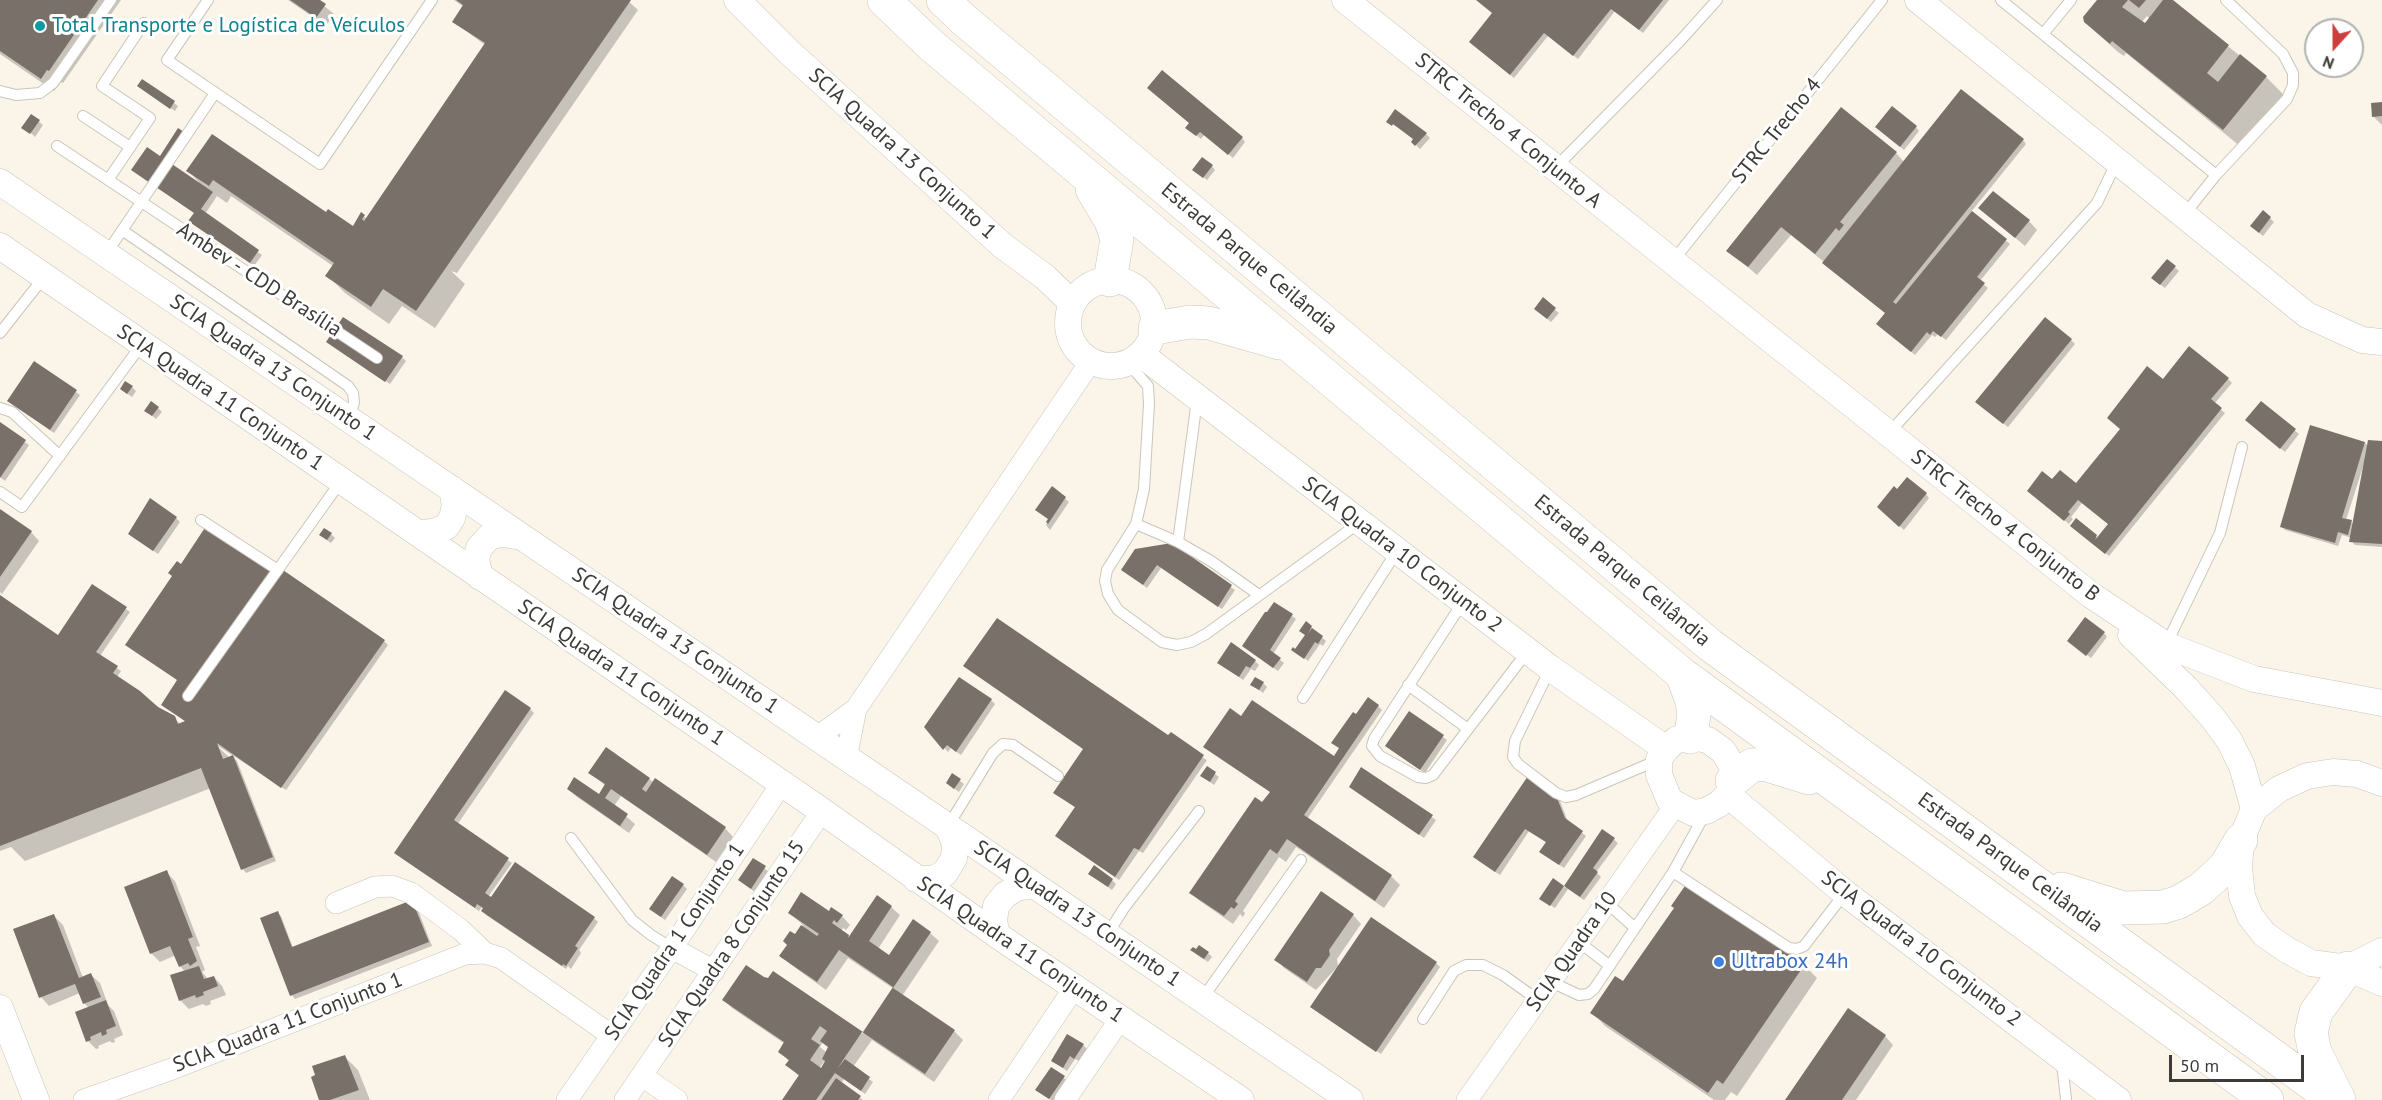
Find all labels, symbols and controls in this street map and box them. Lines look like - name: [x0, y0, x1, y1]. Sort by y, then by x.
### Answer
- place label: Total Transporte e Logística de Veículos: [52, 13, 405, 39]
- north arrow: [2304, 18, 2364, 78]
- marker: Total Transporte e Logística de Veículos: [33, 19, 47, 33]
- street label: STRC Trecho 4 Conjunto A: [1410, 48, 1606, 214]
- text: N: [2320, 52, 2337, 74]
- street label: SCIA Quadra 13 Conjunto 1: [803, 63, 1001, 245]
- street label: STRC Trecho 4: [1727, 73, 1827, 189]
- street label: Estrada Parque Ceilândia: [1156, 178, 1342, 340]
- street label: Ambev - CDD Brasília: [172, 217, 346, 343]
- street label: SCIA Quadra 13 Conjunto 1: [165, 289, 381, 447]
- street label: SCIA Quadra 11 Conjunto 1: [112, 319, 328, 477]
- street label: STRC Trecho 4 Conjunto B: [1906, 445, 2104, 607]
- street label: SCIA Quadra 10 Conjunto 2: [1297, 472, 1507, 638]
- street label: Estrada Parque Ceilândia: [1529, 490, 1715, 652]
- street label: SCIA Quadra 13 Conjunto 1: [567, 562, 783, 720]
- street label: SCIA Quadra 11 Conjunto 1: [513, 594, 729, 752]
- street label: Estrada Parque Ceilândia: [1913, 787, 2107, 939]
- street label: SCIA Quadra 13 Conjunto 1: [969, 835, 1185, 993]
- street label: SCIA Quadra 8 Conjunto 15: [653, 836, 811, 1052]
- street label: SCIA Quadra 1 Conjunto 1: [600, 839, 750, 1045]
- street label: SCIA Quadra 10 Conjunto 2: [1816, 866, 2026, 1032]
- street label: SCIA Quadra 11 Conjunto 1: [912, 871, 1128, 1029]
- street label: SCIA Quadra 10: [1521, 887, 1623, 1017]
- place label: Ultrabox 24h: [1731, 949, 1848, 975]
- marker: Ultrabox 24h: [1712, 955, 1726, 969]
- street label: SCIA Quadra 11 Conjunto 1: [170, 968, 406, 1078]
- scale bar: [2172, 1043, 2307, 1081]
- text: 50 m: [2180, 1054, 2219, 1077]

